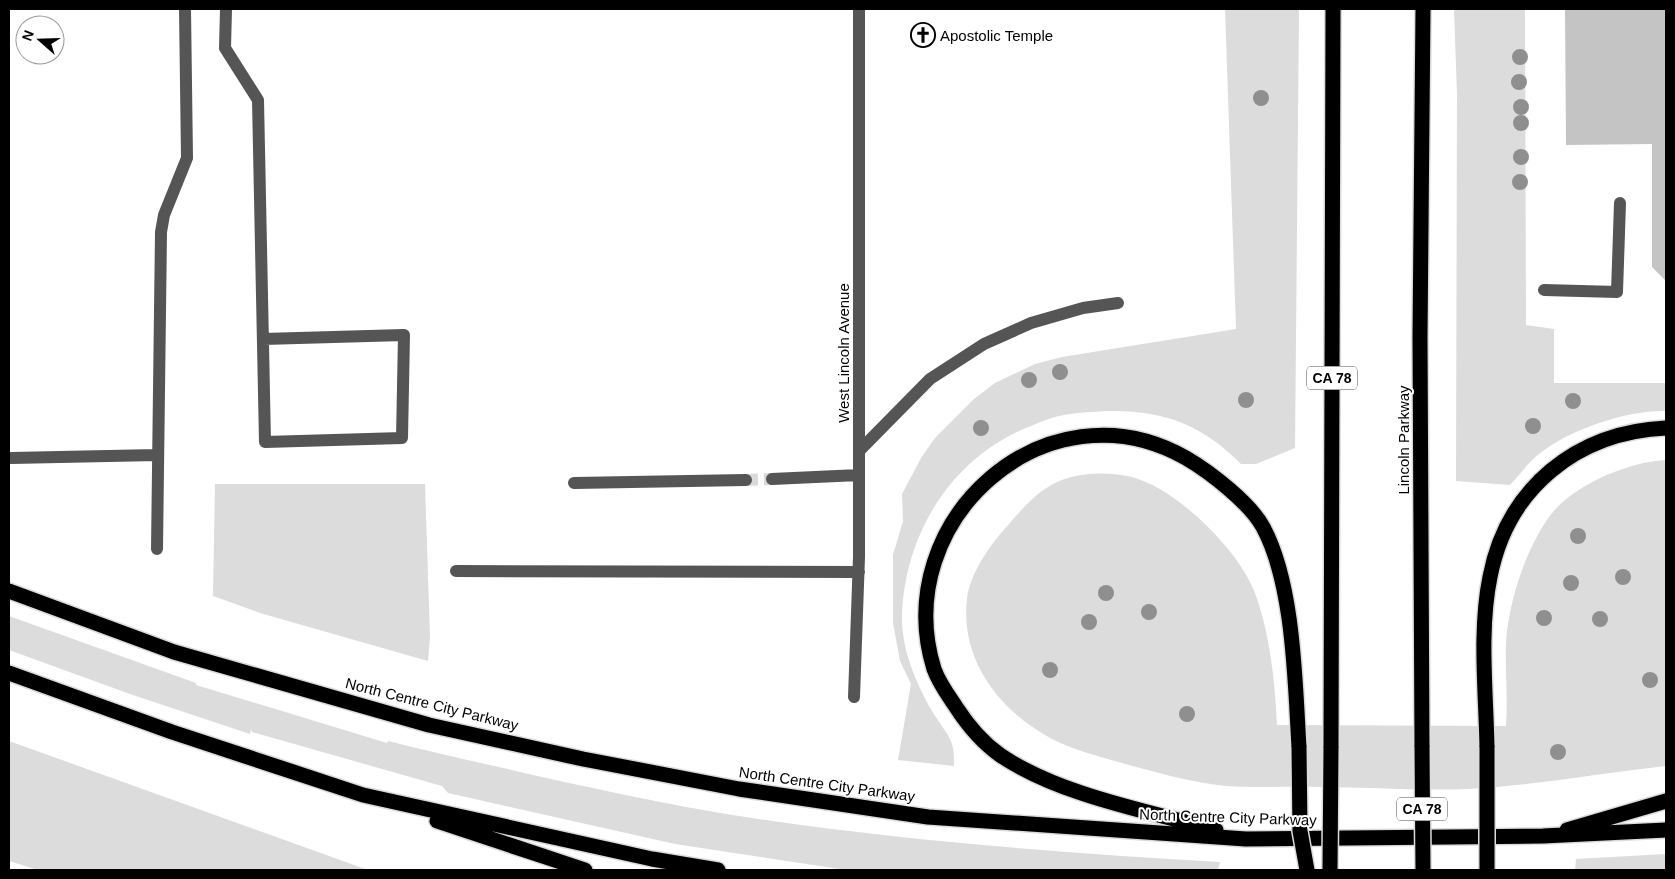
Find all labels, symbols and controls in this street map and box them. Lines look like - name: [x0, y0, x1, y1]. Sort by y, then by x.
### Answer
- north arrow: [15, 15, 65, 65]
- church icon: Apostolic Temple: [910, 22, 936, 48]
- place label: Apostolic Temple: [940, 27, 1053, 44]
- text: N: [19, 28, 37, 43]
- street label: West Lincoln Avenue: [835, 283, 852, 423]
- road number: CA 78: [1307, 366, 1357, 389]
- street label: Lincoln Parkway: [1395, 385, 1412, 495]
- street label: North Centre City Parkway: [344, 674, 521, 734]
- street label: North Centre City Parkway: [738, 763, 917, 805]
- road number: CA 78: [1397, 798, 1447, 821]
- street label: North Centre City Parkway: [1139, 805, 1318, 829]

